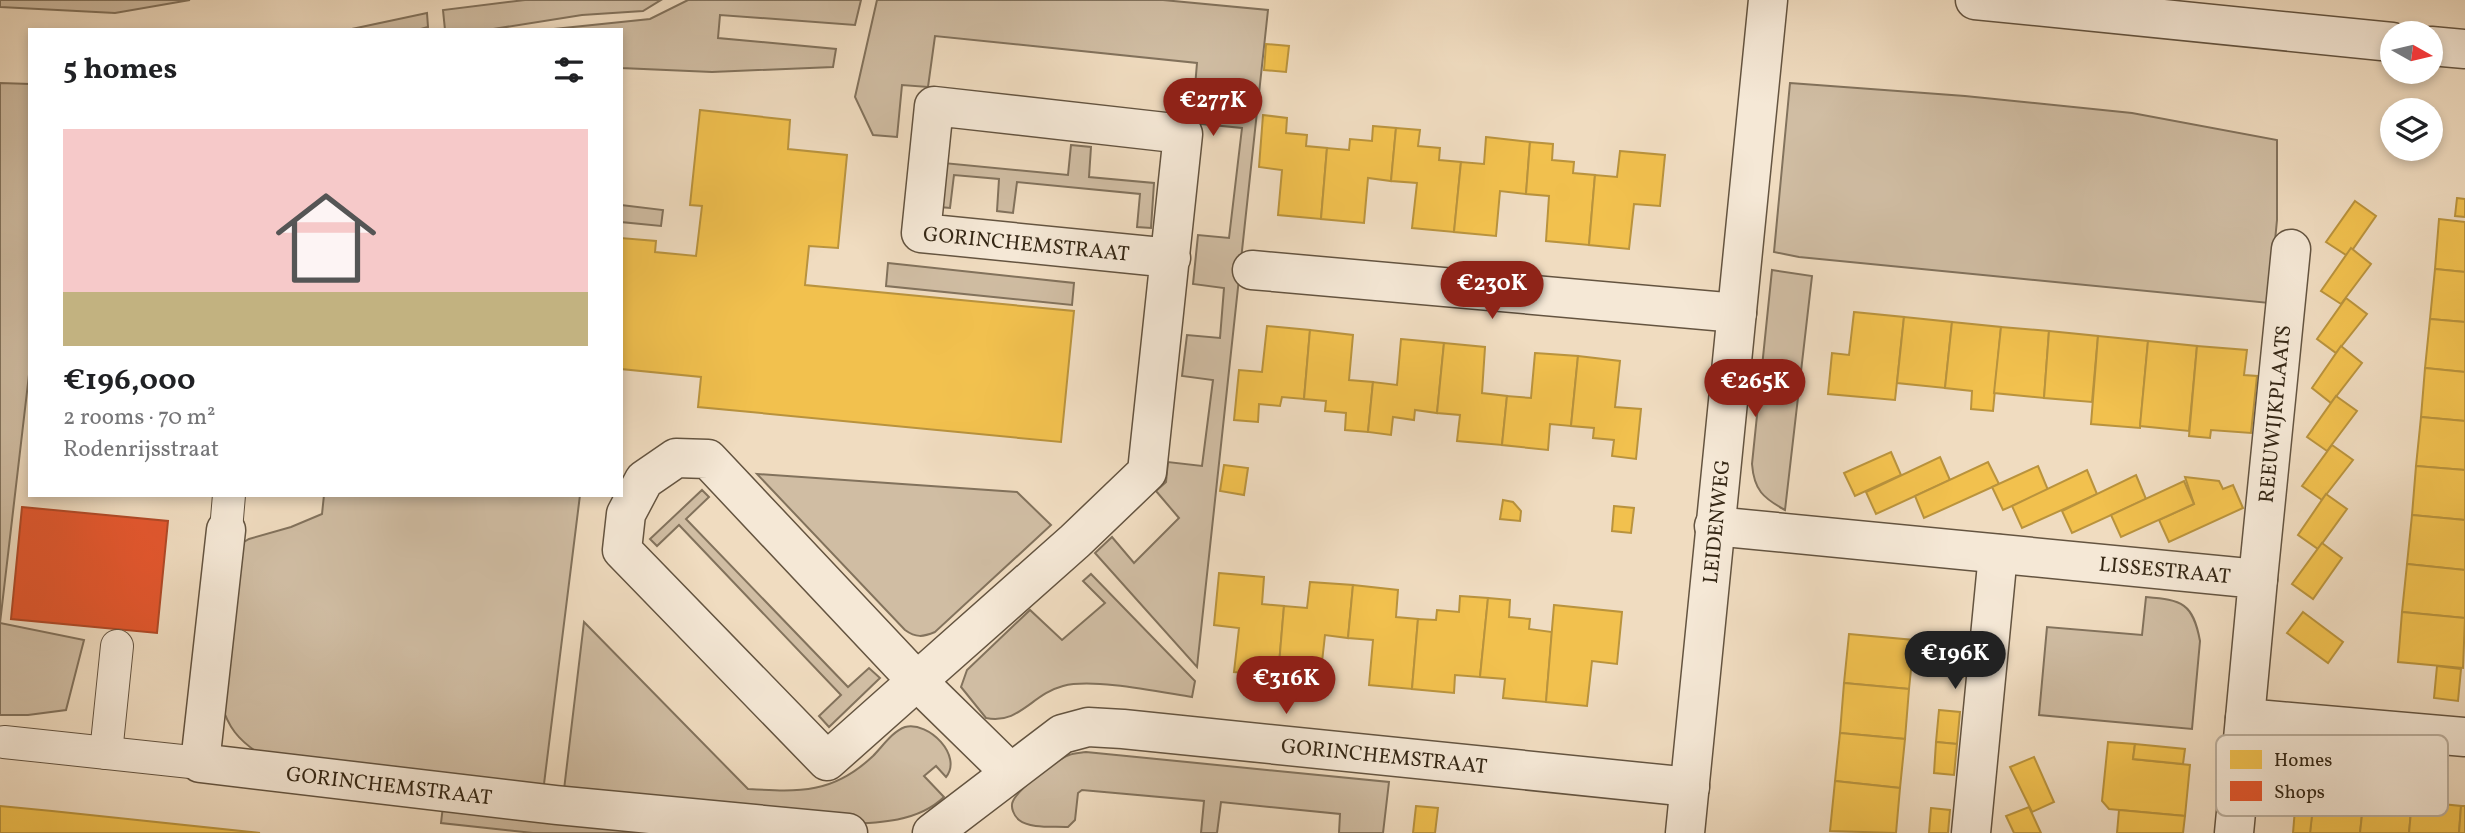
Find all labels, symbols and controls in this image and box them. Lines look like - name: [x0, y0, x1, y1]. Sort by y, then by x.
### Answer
- north arrow: [2380, 21, 2443, 84]
- map controls: [2380, 21, 2443, 161]
- text: 5 homes: [63, 49, 177, 91]
- icon: filters: [550, 51, 588, 89]
- pin: €277K: [1164, 78, 1262, 138]
- text: €277K: [1179, 85, 1247, 117]
- button: layers: [2380, 98, 2443, 161]
- icon: home: [263, 175, 389, 301]
- street label: GORINCHEMSTRAAT: [922, 220, 1131, 270]
- pin: €230K: [1443, 262, 1541, 321]
- text: €230K: [1457, 268, 1527, 300]
- street label: REEUWIJKPLAATS: [2253, 324, 2299, 504]
- text: €196,000: [63, 360, 195, 402]
- pin: €265K: [1706, 360, 1804, 419]
- text: €265K: [1720, 366, 1790, 398]
- text: 2 rooms · 70 m²: [63, 402, 216, 434]
- text: Rodenrijsstraat: [63, 434, 219, 466]
- street label: LEIDENWEG: [1697, 458, 1738, 585]
- street label: LISSESTRAAT: [2097, 551, 2232, 592]
- pin: €196K: [1906, 632, 2004, 691]
- text: €196K: [1921, 638, 1989, 670]
- pin: €316K: [1237, 656, 1335, 716]
- text: €316K: [1252, 663, 1320, 695]
- street label: GORINCHEMSTRAAT: [1280, 732, 1489, 782]
- legend: [2216, 735, 2448, 816]
- text: Homes: [2274, 748, 2332, 774]
- street label: GORINCHEMSTRAAT: [284, 760, 494, 813]
- text: Shops: [2274, 780, 2325, 806]

